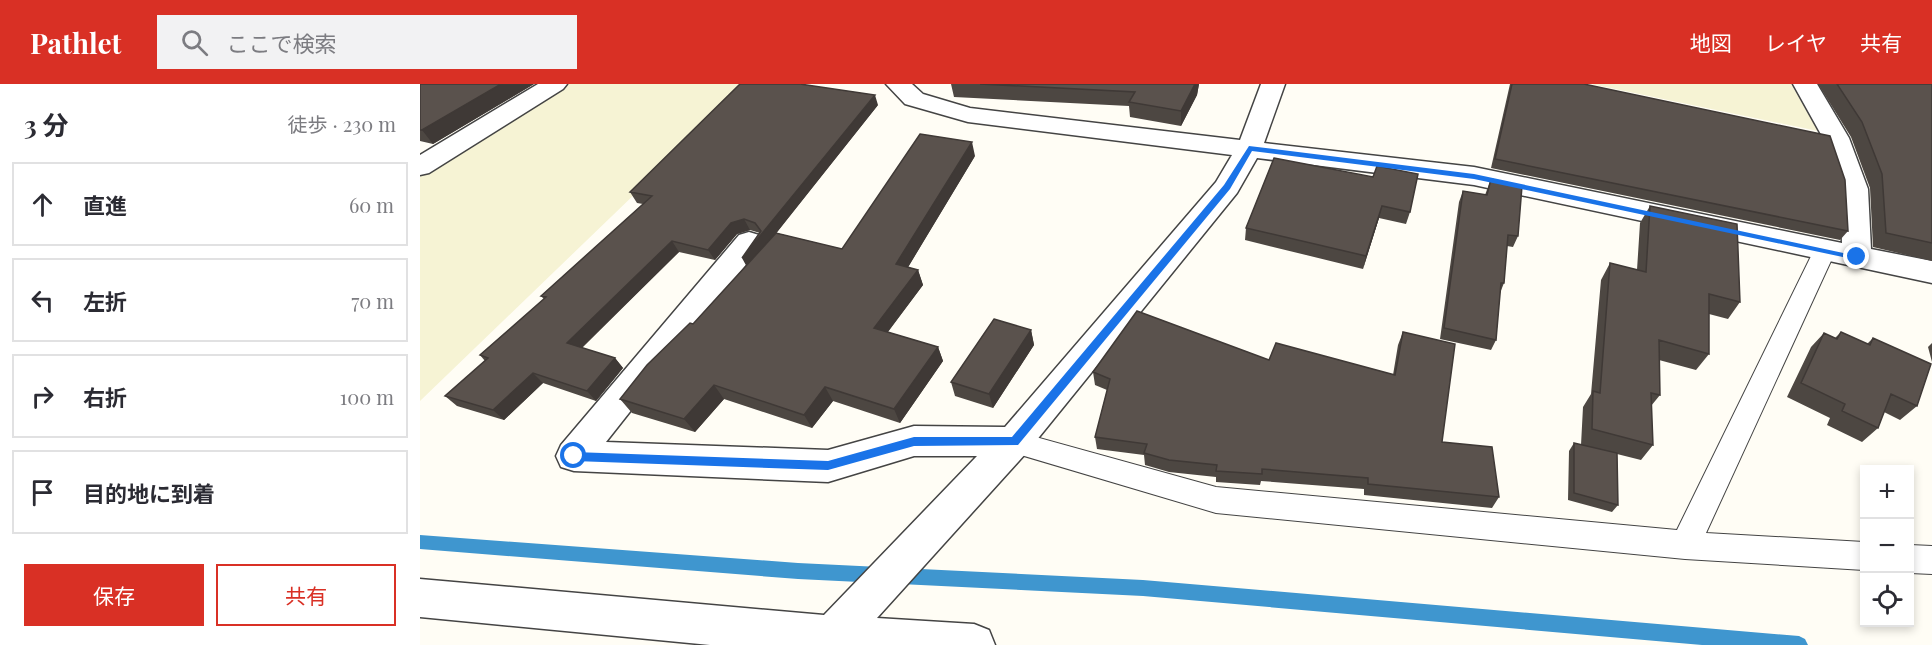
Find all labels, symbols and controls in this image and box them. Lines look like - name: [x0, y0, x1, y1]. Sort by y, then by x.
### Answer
- search box: [157, 15, 577, 69]
- text: Pathlet: [30, 24, 121, 61]
- icon: search: [178, 26, 211, 59]
- text: ここで検索: [226, 28, 336, 58]
- text: 地図: [1690, 28, 1732, 56]
- text: レイヤ: [1765, 28, 1827, 56]
- text: 共有: [1860, 28, 1902, 56]
- text: 3 分: [24, 107, 69, 142]
- text: 徒歩 · 230 m: [287, 110, 396, 137]
- icon: ahead: [26, 188, 59, 221]
- text: 直進: [83, 190, 127, 220]
- text: 60 m: [349, 191, 394, 218]
- route end: [1843, 243, 1869, 269]
- icon: left: [26, 284, 59, 317]
- text: 左折: [83, 286, 127, 316]
- text: 70 m: [351, 287, 394, 314]
- icon: right: [26, 380, 59, 413]
- text: 右折: [83, 382, 127, 412]
- text: 100 m: [340, 383, 394, 410]
- route start: [560, 442, 586, 468]
- map controls: [1860, 465, 1914, 627]
- button: +: [1860, 465, 1914, 519]
- icon: arrive: [26, 476, 59, 509]
- text: 目的地に到着: [83, 478, 215, 508]
- button: −: [1860, 519, 1914, 573]
- button: 保存: [24, 564, 204, 626]
- button: 共有: [216, 564, 396, 626]
- button: locate: [1860, 573, 1914, 627]

